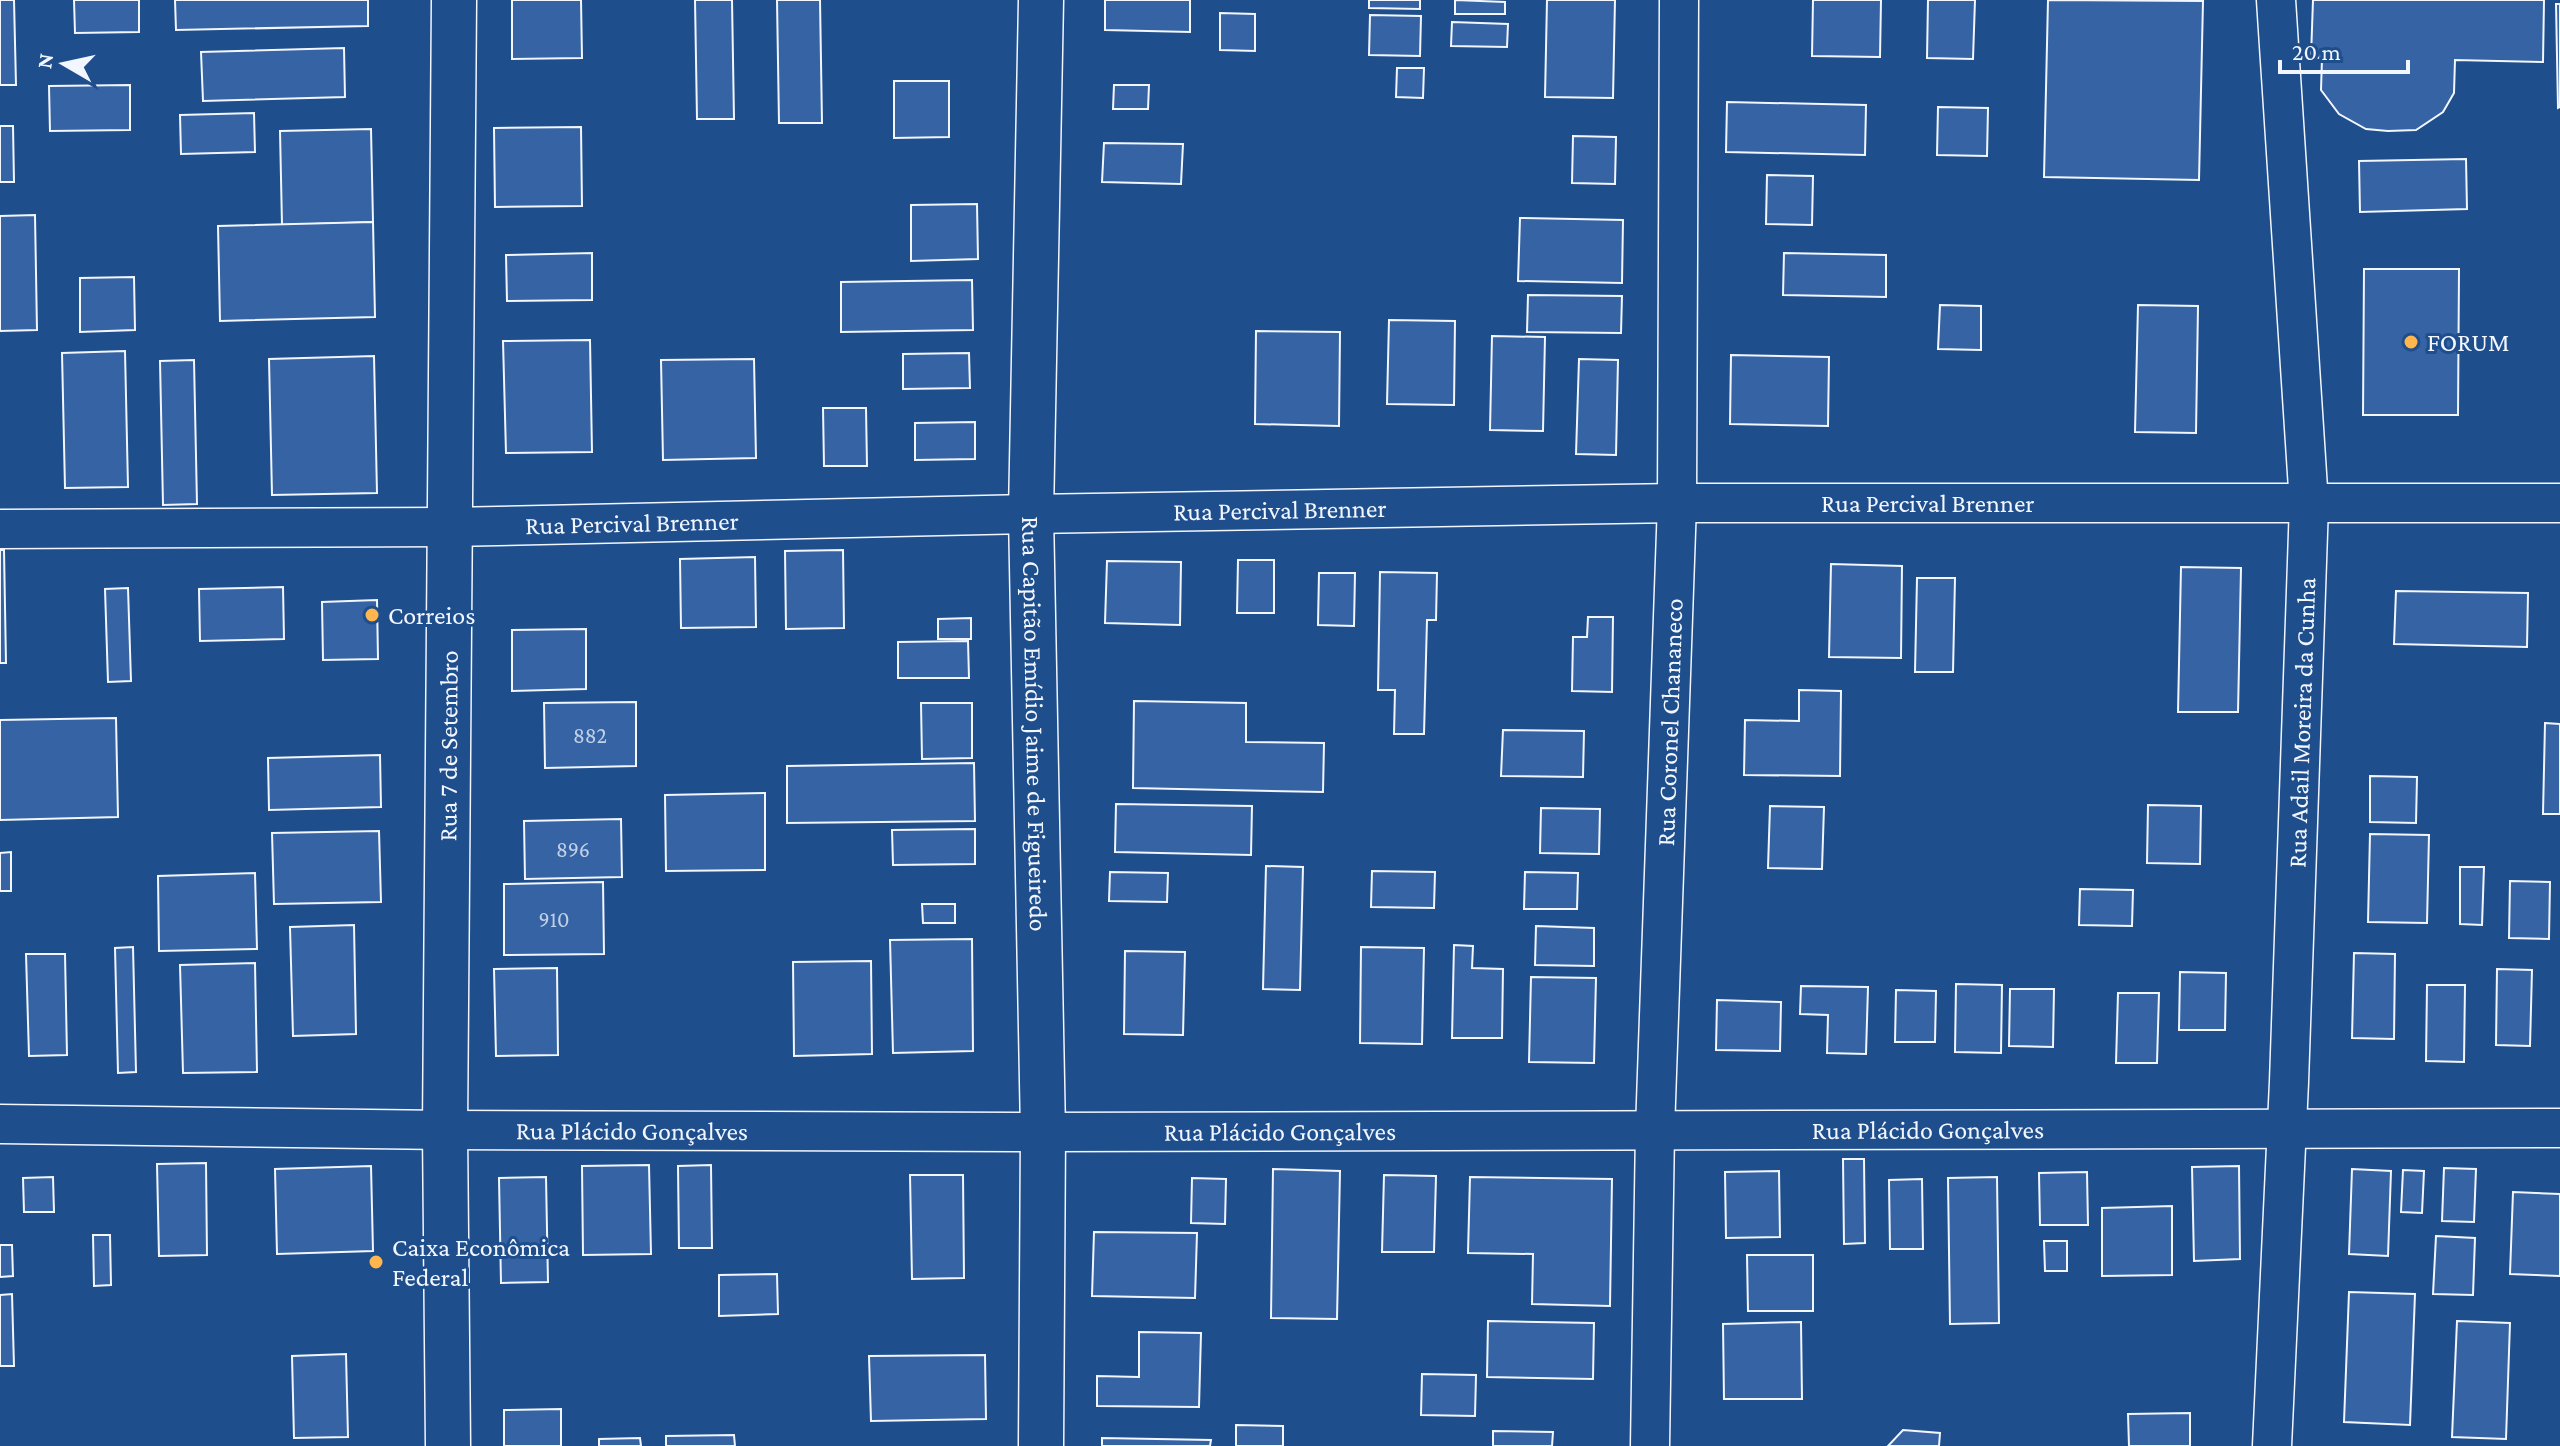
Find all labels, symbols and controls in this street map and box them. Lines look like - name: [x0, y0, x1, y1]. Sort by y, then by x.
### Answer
- north arrow: [24, 24, 104, 104]
- scale bar: [2280, 24, 2408, 74]
- text: 20 m: [2292, 38, 2341, 65]
- text: N: [31, 52, 58, 70]
- place label: FORUM: [2427, 328, 2510, 357]
- marker: FORUM: [2402, 333, 2420, 351]
- street label: Rua Percival Brenner: [1821, 489, 2035, 518]
- street label: Rua Percival Brenner: [1173, 494, 1387, 527]
- street label: Rua Percival Brenner: [525, 507, 739, 540]
- street label: Rua Capitão Emídio Jaime de Figueiredo: [1016, 516, 1053, 932]
- street label: Rua Adail Moreira da Cunha: [2282, 577, 2321, 868]
- street label: Rua Coronel Chananeco: [1651, 598, 1689, 847]
- place label: Correios: [388, 601, 475, 630]
- marker: Correios: [363, 606, 381, 624]
- street label: Rua 7 de Setembro: [433, 650, 464, 842]
- house number: 882: [573, 723, 607, 748]
- house number: 896: [556, 837, 590, 862]
- house number: 910: [539, 907, 569, 932]
- street label: Rua Plácido Gonçalves: [1812, 1115, 2044, 1145]
- street label: Rua Plácido Gonçalves: [516, 1116, 748, 1146]
- street label: Rua Plácido Gonçalves: [1164, 1117, 1396, 1147]
- place label: Caixa Econômica Federal: [392, 1233, 570, 1292]
- marker: Caixa Econômica Federal: [367, 1253, 385, 1271]

